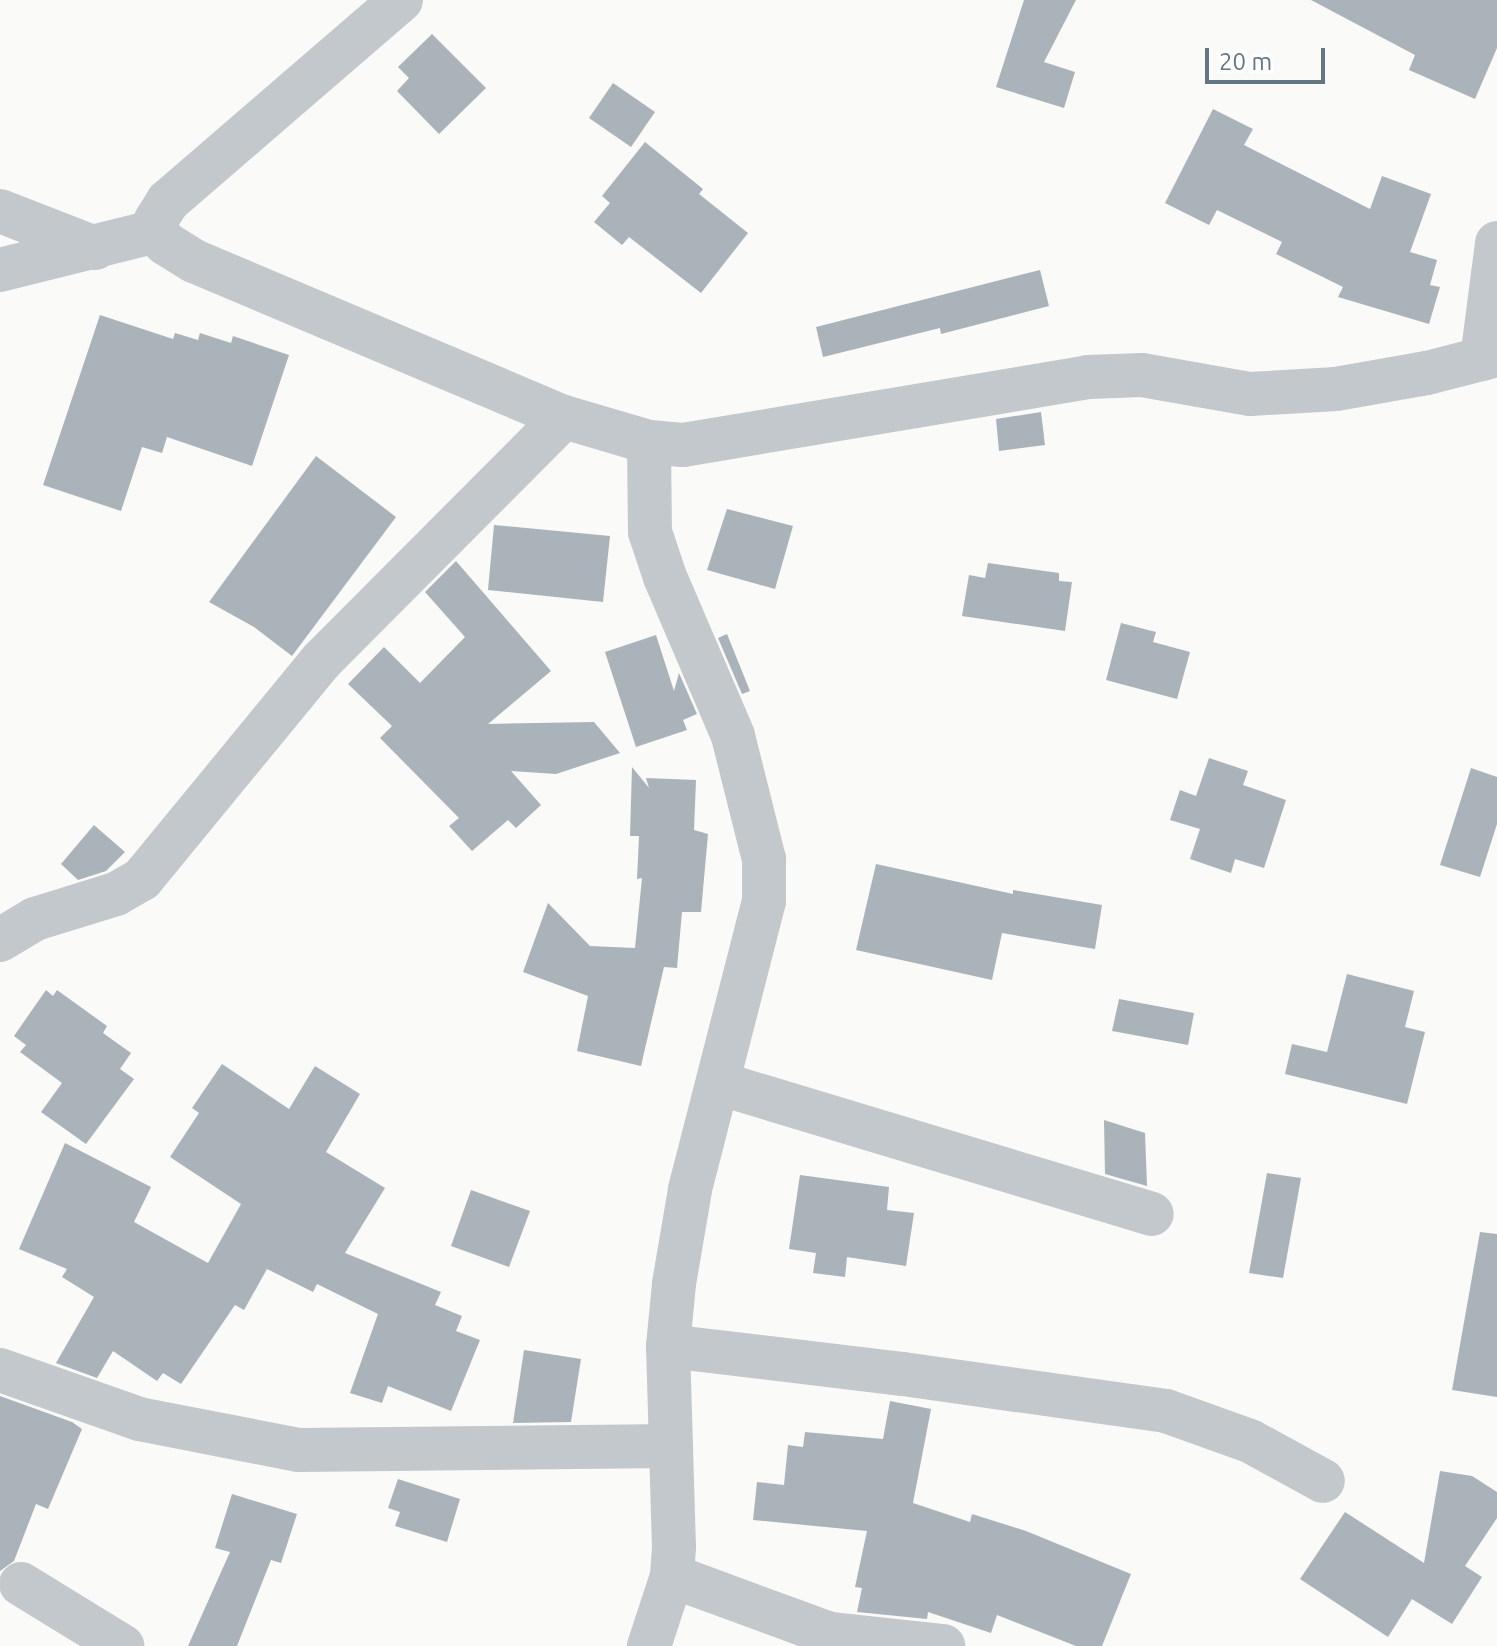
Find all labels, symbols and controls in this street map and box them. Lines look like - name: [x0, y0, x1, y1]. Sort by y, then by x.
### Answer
- scale bar: [1209, 32, 1329, 82]
- text: 20 m: [1219, 48, 1272, 75]

